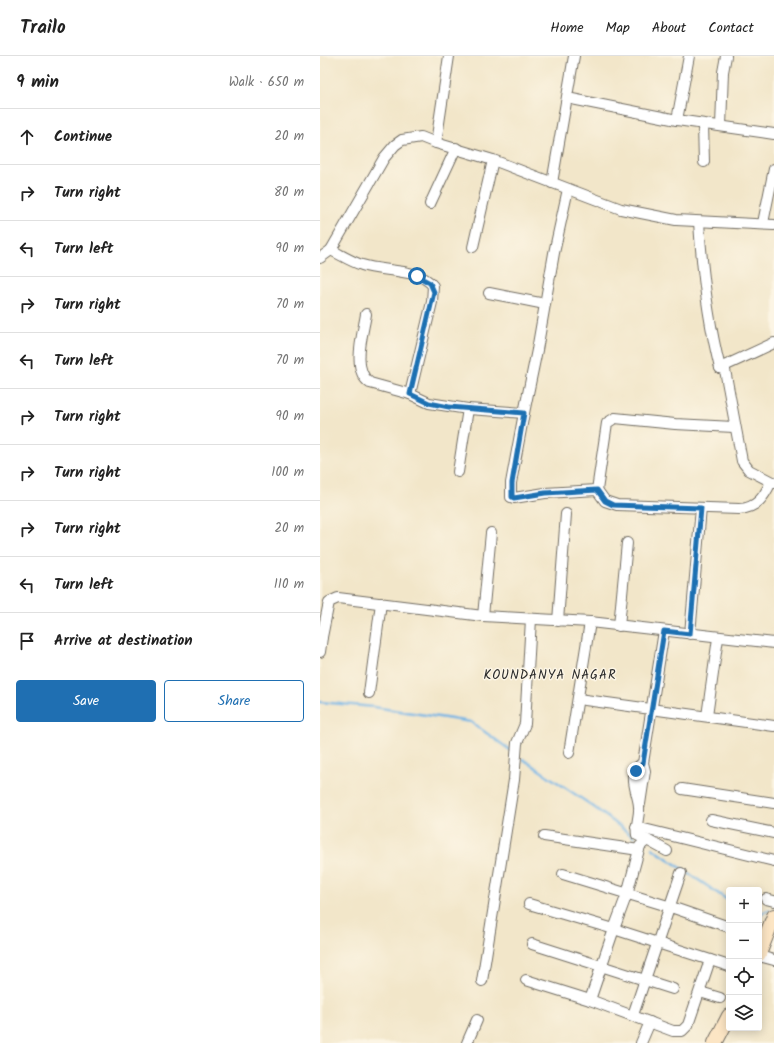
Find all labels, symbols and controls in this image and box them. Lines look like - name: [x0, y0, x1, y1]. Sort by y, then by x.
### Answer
- text: Trailo: [20, 13, 66, 43]
- text: Home: [550, 17, 584, 39]
- text: Map: [606, 17, 630, 39]
- text: About: [652, 17, 686, 39]
- text: Contact: [708, 17, 754, 39]
- text: 9 min: [16, 69, 59, 96]
- text: Walk · 650 m: [229, 72, 304, 93]
- text: Continue: [54, 125, 112, 149]
- icon: ahead: [16, 126, 38, 148]
- text: 20 m: [274, 126, 304, 147]
- text: Turn right: [54, 181, 121, 205]
- icon: right: [16, 182, 38, 204]
- text: 80 m: [274, 182, 304, 203]
- text: Turn left: [54, 237, 114, 261]
- icon: left: [16, 238, 38, 260]
- text: 90 m: [276, 238, 304, 259]
- route start: [408, 267, 426, 285]
- text: Turn right: [54, 293, 121, 317]
- icon: right: [16, 294, 38, 316]
- text: 70 m: [276, 294, 304, 315]
- text: Turn left: [54, 349, 114, 373]
- icon: left: [16, 350, 38, 372]
- text: 70 m: [276, 350, 304, 371]
- text: Turn right: [54, 405, 121, 429]
- icon: right: [16, 406, 38, 428]
- text: 90 m: [276, 406, 304, 427]
- text: Turn right: [54, 461, 121, 485]
- icon: right: [16, 462, 38, 484]
- text: 100 m: [271, 462, 304, 483]
- text: Turn right: [54, 517, 121, 541]
- icon: right: [16, 518, 38, 540]
- text: 20 m: [274, 518, 304, 539]
- text: Turn left: [54, 573, 114, 597]
- icon: left: [16, 574, 38, 596]
- text: 110 m: [274, 574, 304, 595]
- text: Arrive at destination: [54, 629, 193, 653]
- icon: arrive: [16, 630, 38, 652]
- district label: KOUNDANYA NAGAR: [483, 665, 617, 686]
- button: Save: [16, 680, 156, 722]
- button: Share: [164, 680, 304, 722]
- route end: [627, 762, 645, 780]
- map controls: [726, 887, 762, 1031]
- button: +: [726, 887, 762, 923]
- button: −: [726, 923, 762, 959]
- button: locate: [726, 959, 762, 995]
- button: layers: [726, 995, 762, 1031]

